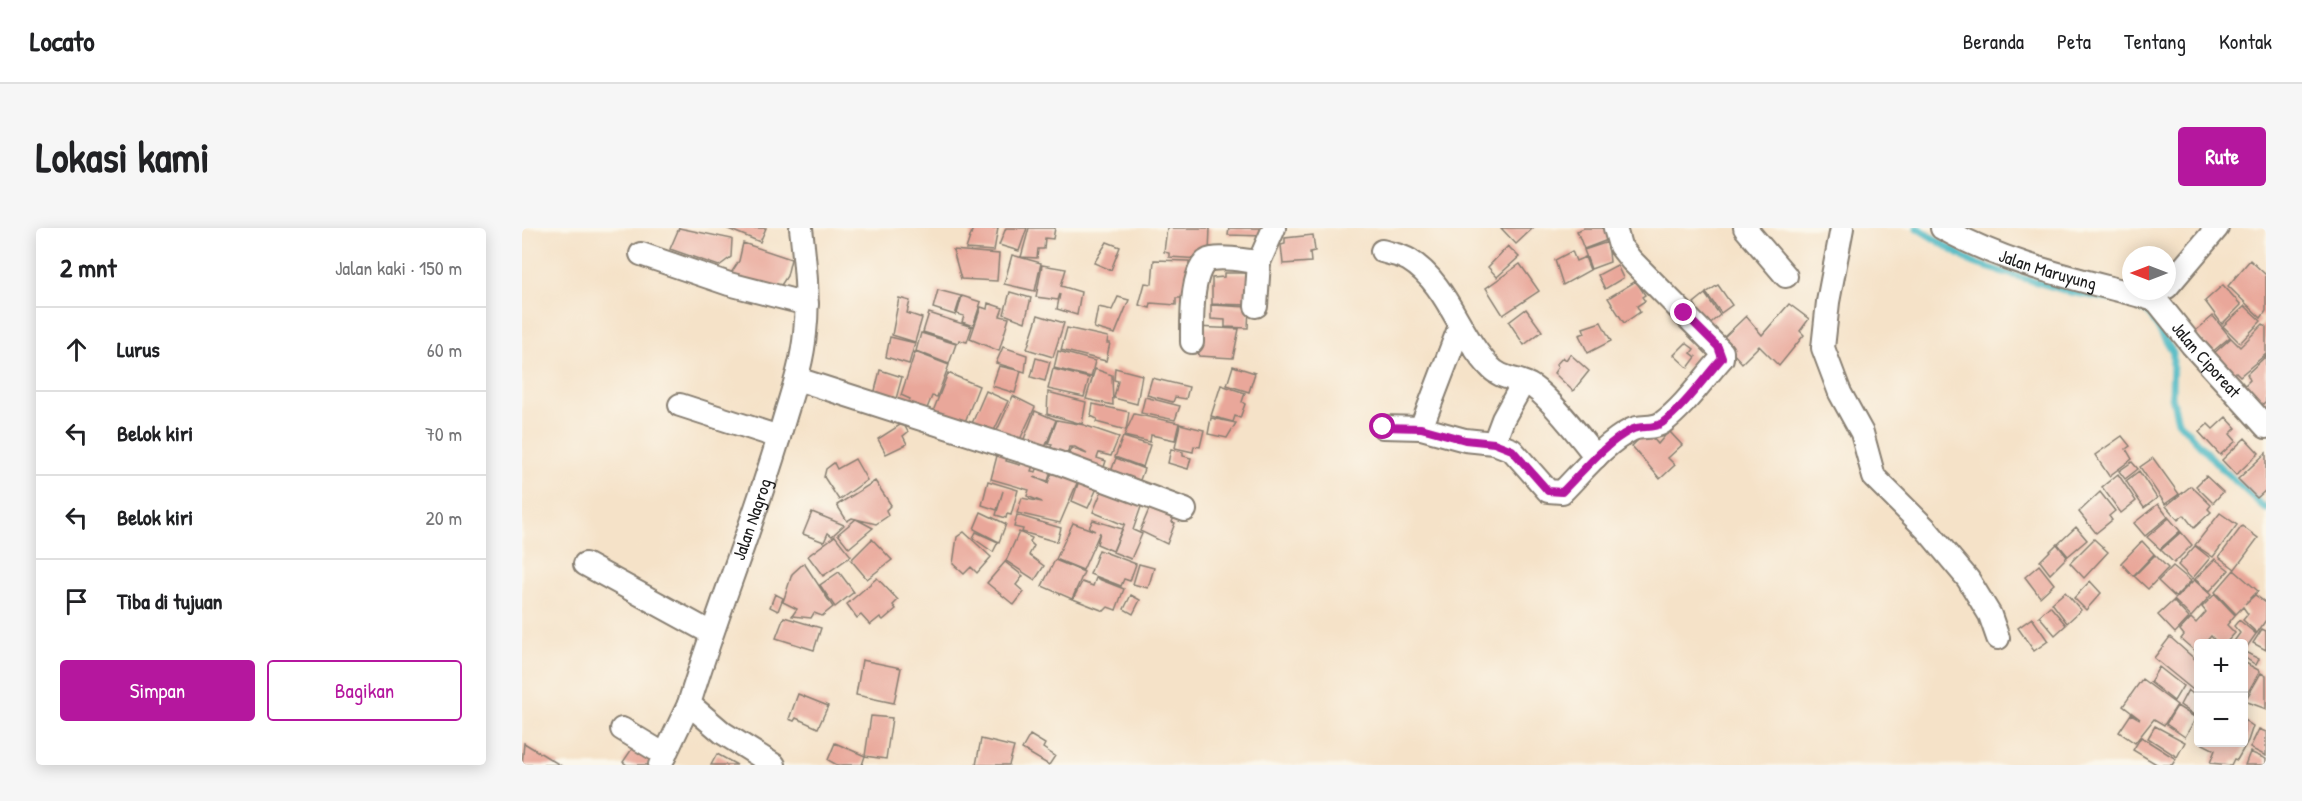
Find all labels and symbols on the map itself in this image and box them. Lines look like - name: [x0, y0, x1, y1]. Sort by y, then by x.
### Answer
- street label: Jalan Maruyung: [1995, 243, 2099, 296]
- north arrow: [2122, 246, 2176, 300]
- route end: [1670, 299, 1696, 325]
- street label: Jalan Ciporeat: [2166, 316, 2247, 404]
- route start: [1369, 413, 1395, 439]
- street label: Jalan Nagrog: [726, 475, 777, 563]

